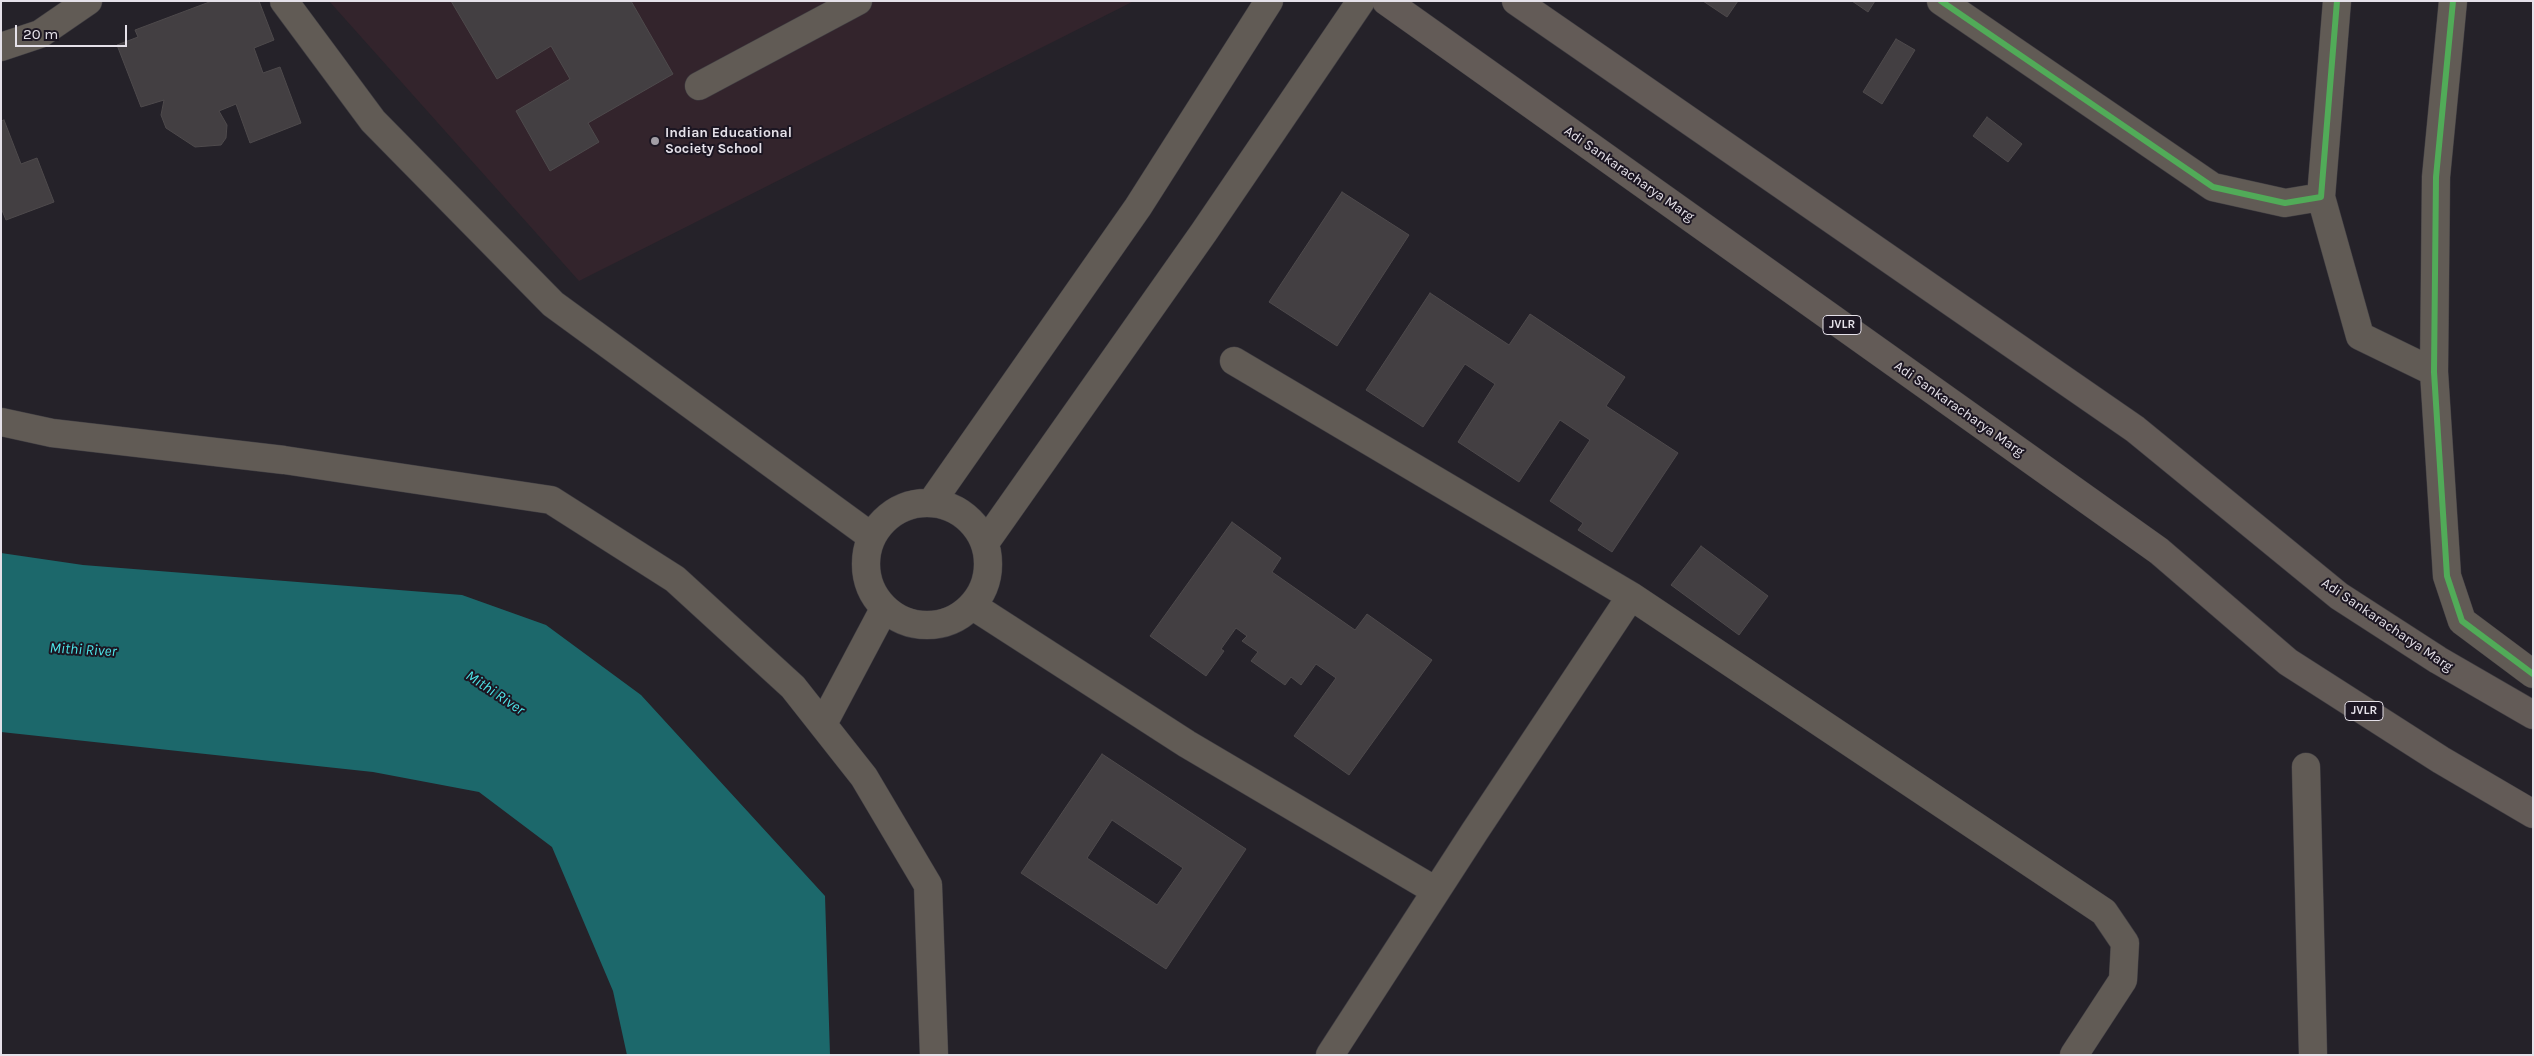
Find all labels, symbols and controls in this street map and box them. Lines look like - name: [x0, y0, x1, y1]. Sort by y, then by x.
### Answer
- scale bar: [18, 15, 130, 47]
- text: 20 m: [23, 25, 58, 43]
- street label: Adi Sankaracharya Marg: [1561, 123, 1697, 225]
- place label: Indian Educational Society School: [665, 125, 792, 158]
- marker: Indian Educational Society School: [649, 135, 661, 147]
- road number: JVLR: [1823, 316, 1861, 334]
- street label: Adi Sankaracharya Marg: [1891, 358, 2027, 460]
- street label: Adi Sankaracharya Marg: [2318, 575, 2456, 675]
- water label: Mithi River: [49, 639, 117, 661]
- water label: Mithi River: [462, 667, 528, 719]
- road number: JVLR: [2345, 701, 2383, 720]

